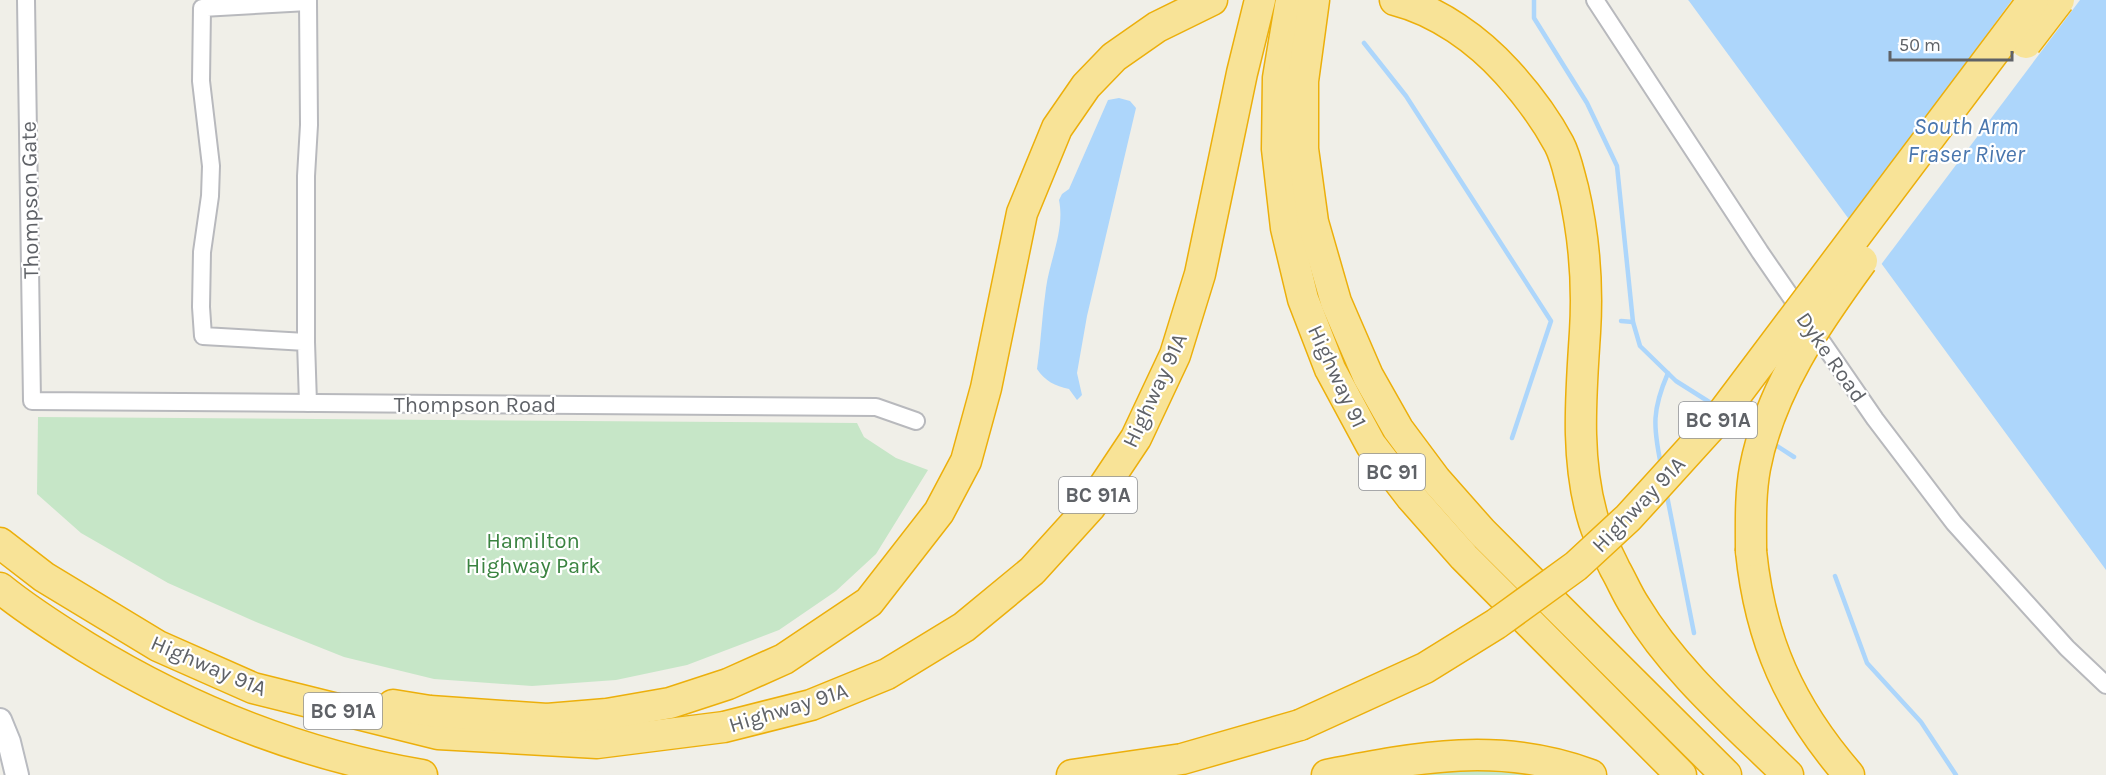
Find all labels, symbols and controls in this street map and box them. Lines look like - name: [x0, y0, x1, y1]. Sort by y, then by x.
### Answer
- scale bar: [1890, 24, 2012, 62]
- text: 50 m: [1899, 34, 1941, 56]
- water label: South Arm Fraser River: [1907, 112, 2025, 168]
- street label: Thompson Gate: [16, 121, 44, 279]
- street label: Dyke Road: [1791, 307, 1872, 408]
- street label: Highway 91: [1302, 321, 1372, 432]
- street label: Highway 91A: [1117, 329, 1193, 452]
- street label: Thompson Road: [394, 392, 556, 418]
- road number: BC 91A: [1679, 402, 1757, 438]
- street label: Highway 91A: [1587, 451, 1691, 558]
- road number: BC 91: [1359, 454, 1425, 490]
- road number: BC 91A: [1059, 477, 1137, 513]
- park label: Hamilton Highway Park: [465, 528, 601, 579]
- street label: Highway 91A: [147, 630, 271, 702]
- street label: Highway 91A: [726, 677, 851, 738]
- road number: BC 91A: [304, 693, 382, 729]

